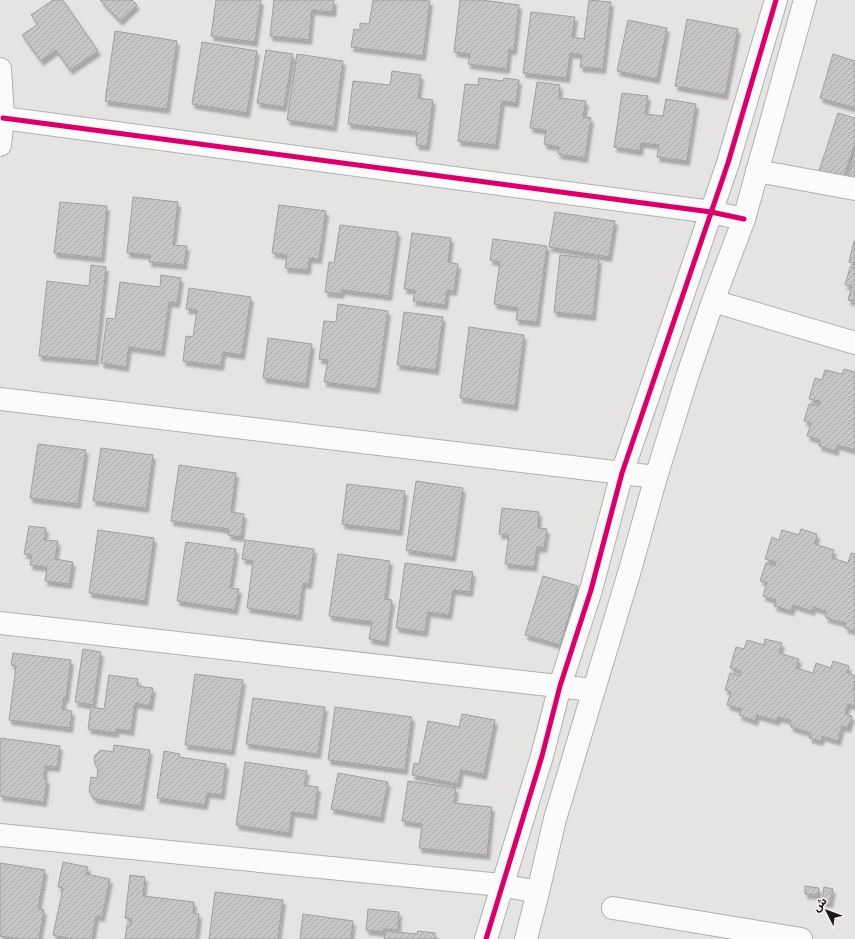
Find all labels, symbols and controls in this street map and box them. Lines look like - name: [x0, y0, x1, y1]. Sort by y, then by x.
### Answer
- north arrow: [807, 891, 847, 931]
- text: ش: [809, 893, 830, 915]

